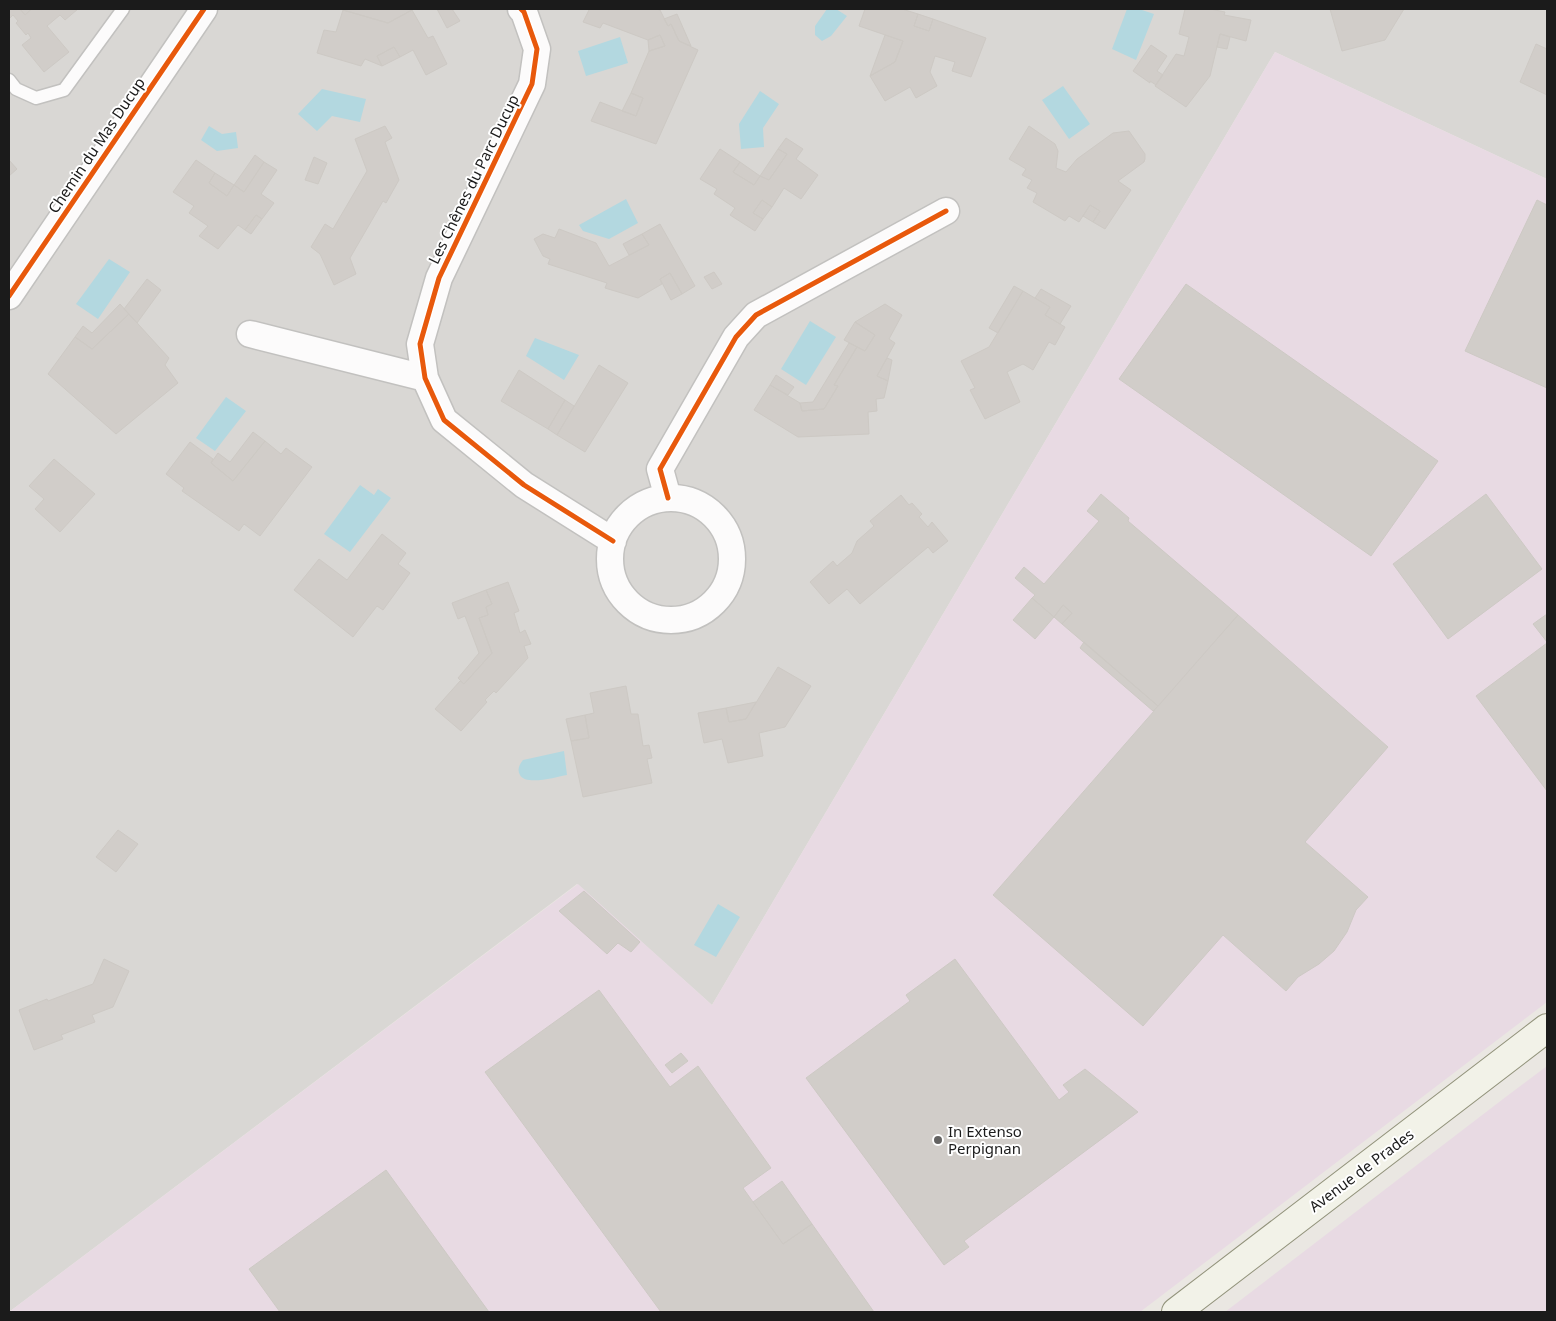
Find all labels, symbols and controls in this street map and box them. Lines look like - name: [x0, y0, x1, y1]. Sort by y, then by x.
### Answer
- street label: Chemin du Mas Ducup: [43, 73, 149, 217]
- street label: Les Chênes du Parc Ducup: [423, 91, 523, 267]
- place label: In Extenso Perpignan: [948, 1121, 1022, 1158]
- street label: Avenue de Prades: [1305, 1124, 1417, 1216]
- marker: In Extenso Perpignan: [932, 1134, 944, 1146]

